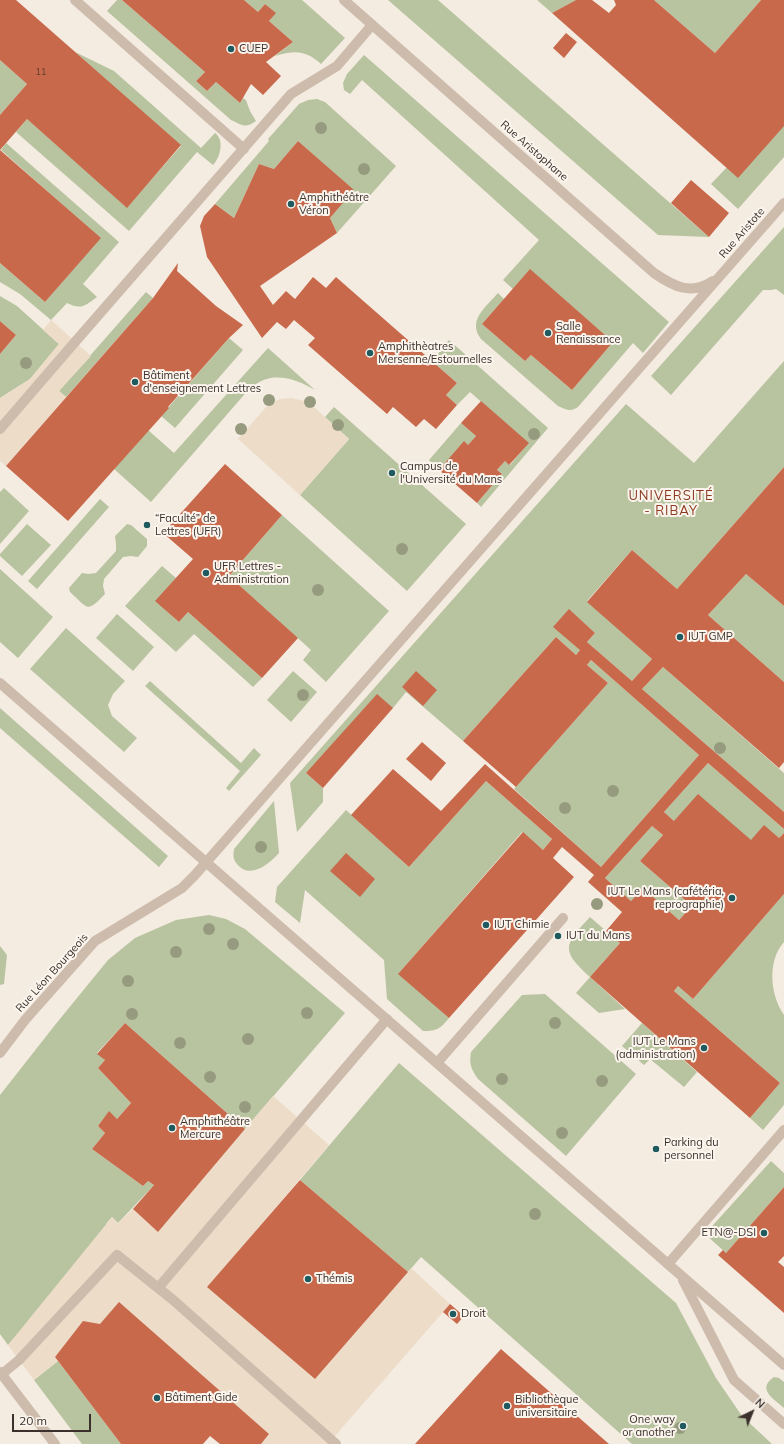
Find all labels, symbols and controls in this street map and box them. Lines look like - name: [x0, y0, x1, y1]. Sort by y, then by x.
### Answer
- place label: CUEP: [239, 42, 268, 56]
- marker: CUEP: [226, 44, 236, 54]
- house number: 11: [36, 67, 46, 77]
- street label: Rue Aristophane: [498, 118, 570, 184]
- place label: Amphithéâtre Véron: [299, 191, 369, 217]
- marker: Amphithéâtre Véron: [286, 199, 296, 209]
- street label: Rue Aristote: [716, 205, 768, 261]
- place label: Salle Renaissance: [556, 320, 620, 346]
- marker: Salle Renaissance: [543, 328, 553, 338]
- place label: Amphithèatres Mersenne/Estournelles: [378, 340, 492, 366]
- marker: Amphithèatres Mersenne/Estournelles: [365, 348, 375, 358]
- place label: Bâtiment d'enseignement Lettres: [143, 369, 261, 395]
- marker: Bâtiment d'enseignement Lettres: [130, 377, 140, 387]
- place label: Campus de l'Université du Mans: [400, 460, 502, 486]
- marker: Campus de l'Université du Mans: [387, 468, 397, 478]
- district label: UNIVERSITÉ - RIBAY: [628, 488, 714, 519]
- place label: “Faculté” de Lettres (UFR): [155, 512, 222, 538]
- marker: “Faculté” de Lettres (UFR): [142, 520, 152, 530]
- place label: UFR Lettres - Administration: [214, 560, 289, 586]
- marker: UFR Lettres - Administration: [201, 568, 211, 578]
- place label: IUT GMP: [688, 630, 733, 644]
- marker: IUT GMP: [675, 632, 685, 642]
- place label: IUT Le Mans (cafétéria, reprographie): [608, 885, 724, 911]
- marker: IUT Le Mans (cafétéria, reprographie): [727, 893, 737, 903]
- place label: IUT Chimie: [494, 918, 549, 932]
- marker: IUT Chimie: [481, 920, 491, 930]
- place label: IUT du Mans: [566, 929, 630, 943]
- street label: Rue Léon Bourgeois: [13, 931, 91, 1015]
- marker: IUT du Mans: [553, 931, 563, 941]
- place label: IUT Le Mans (administration): [615, 1035, 696, 1061]
- marker: IUT Le Mans (administration): [699, 1043, 709, 1053]
- place label: Amphithéâtre Mercure: [180, 1115, 250, 1141]
- marker: Amphithéâtre Mercure: [167, 1123, 177, 1133]
- place label: Parking du personnel: [664, 1136, 719, 1162]
- marker: Parking du personnel: [651, 1144, 661, 1154]
- place label: ETN@-DSI: [702, 1226, 756, 1240]
- marker: ETN@-DSI: [759, 1228, 769, 1238]
- place label: Thémis: [316, 1272, 353, 1286]
- marker: Thémis: [303, 1274, 313, 1284]
- place label: Droit: [461, 1307, 486, 1321]
- marker: Droit: [448, 1309, 458, 1319]
- place label: Bâtiment Gide: [165, 1391, 238, 1405]
- north arrow: [732, 1392, 772, 1432]
- marker: Bâtiment Gide: [152, 1393, 162, 1403]
- place label: Bibliothèque universitaire: [515, 1393, 578, 1419]
- text: N: [752, 1395, 768, 1411]
- marker: Bibliothèque universitaire: [502, 1401, 512, 1411]
- scale bar: [14, 1406, 93, 1432]
- text: 20 m: [19, 1413, 47, 1428]
- place label: One way or another: [622, 1413, 675, 1439]
- marker: One way or another: [678, 1421, 688, 1431]

